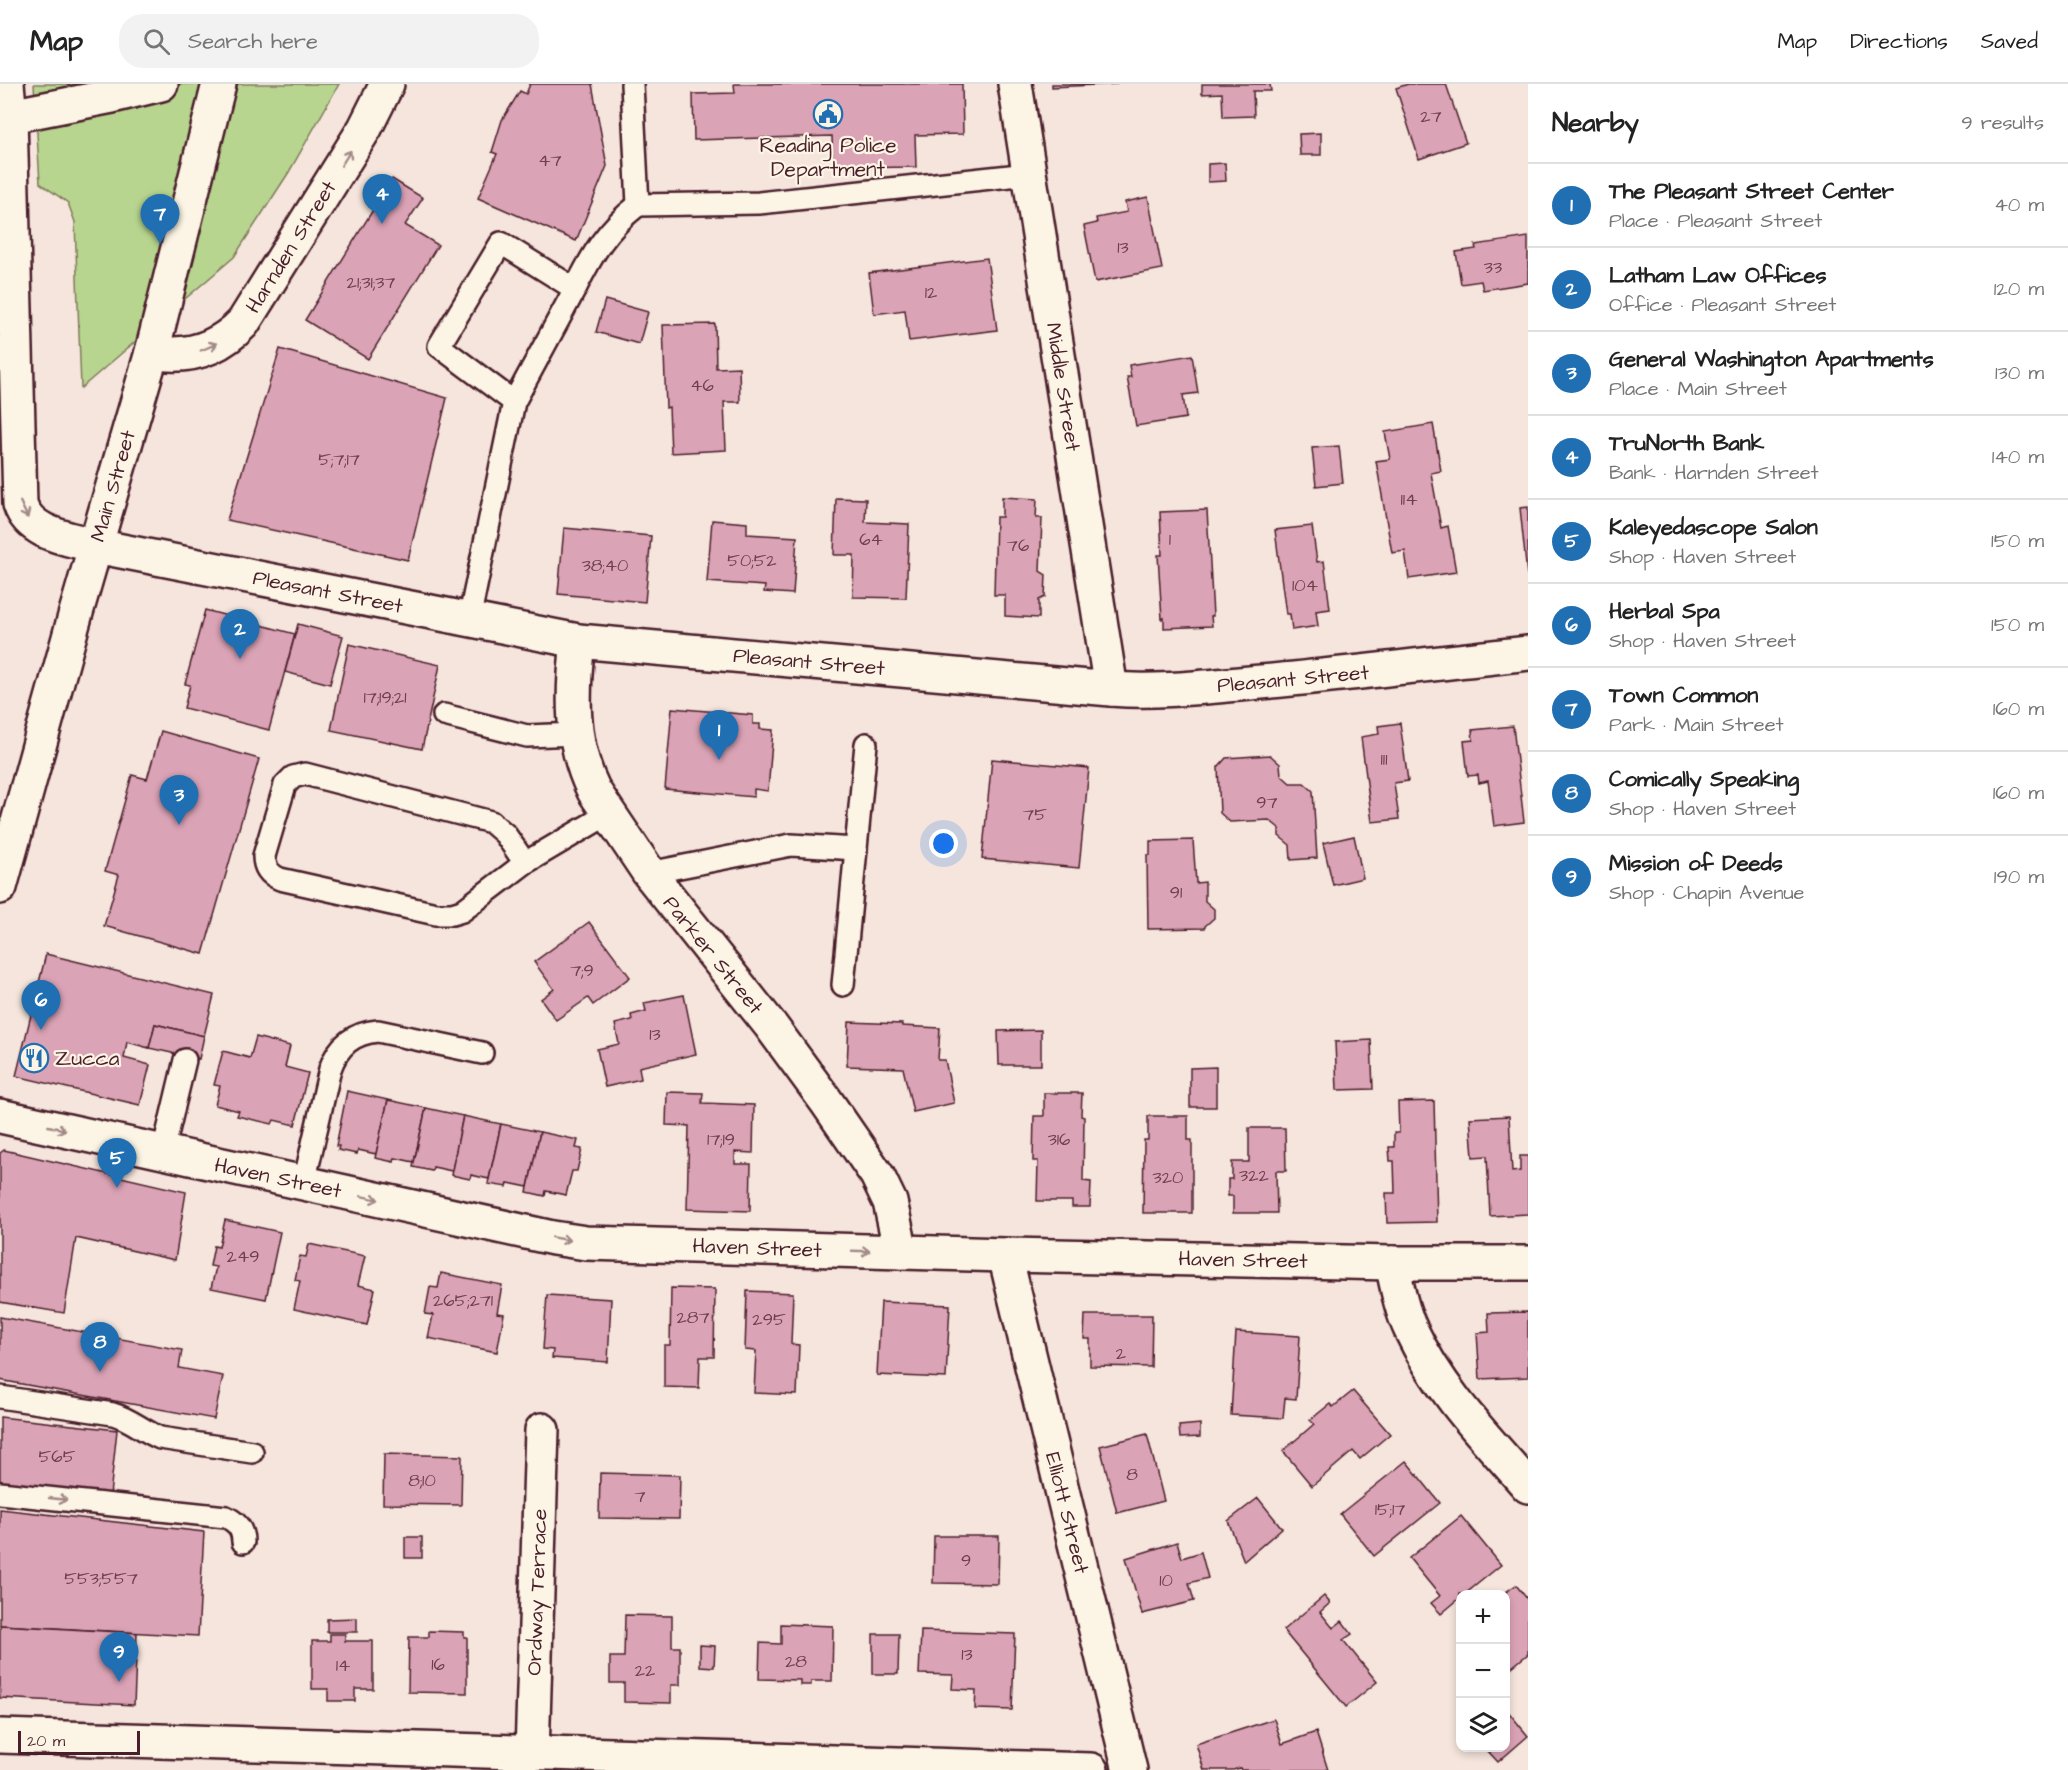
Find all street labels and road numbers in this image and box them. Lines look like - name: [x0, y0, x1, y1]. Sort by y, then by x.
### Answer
- street label: Harnden Street: [239, 175, 344, 319]
- street label: Middle Street: [1039, 321, 1088, 454]
- street label: Main Street: [83, 426, 143, 545]
- street label: Pleasant Street: [251, 563, 406, 621]
- street label: Pleasant Street: [732, 641, 887, 683]
- street label: Pleasant Street: [1216, 658, 1371, 700]
- street label: Parker Street: [656, 890, 770, 1021]
- street label: Haven Street: [212, 1150, 345, 1206]
- street label: Haven Street: [692, 1231, 823, 1265]
- street label: Haven Street: [1178, 1244, 1308, 1276]
- street label: Elliott Street: [1038, 1449, 1096, 1577]
- street label: Ordway Terrace: [520, 1508, 556, 1676]

